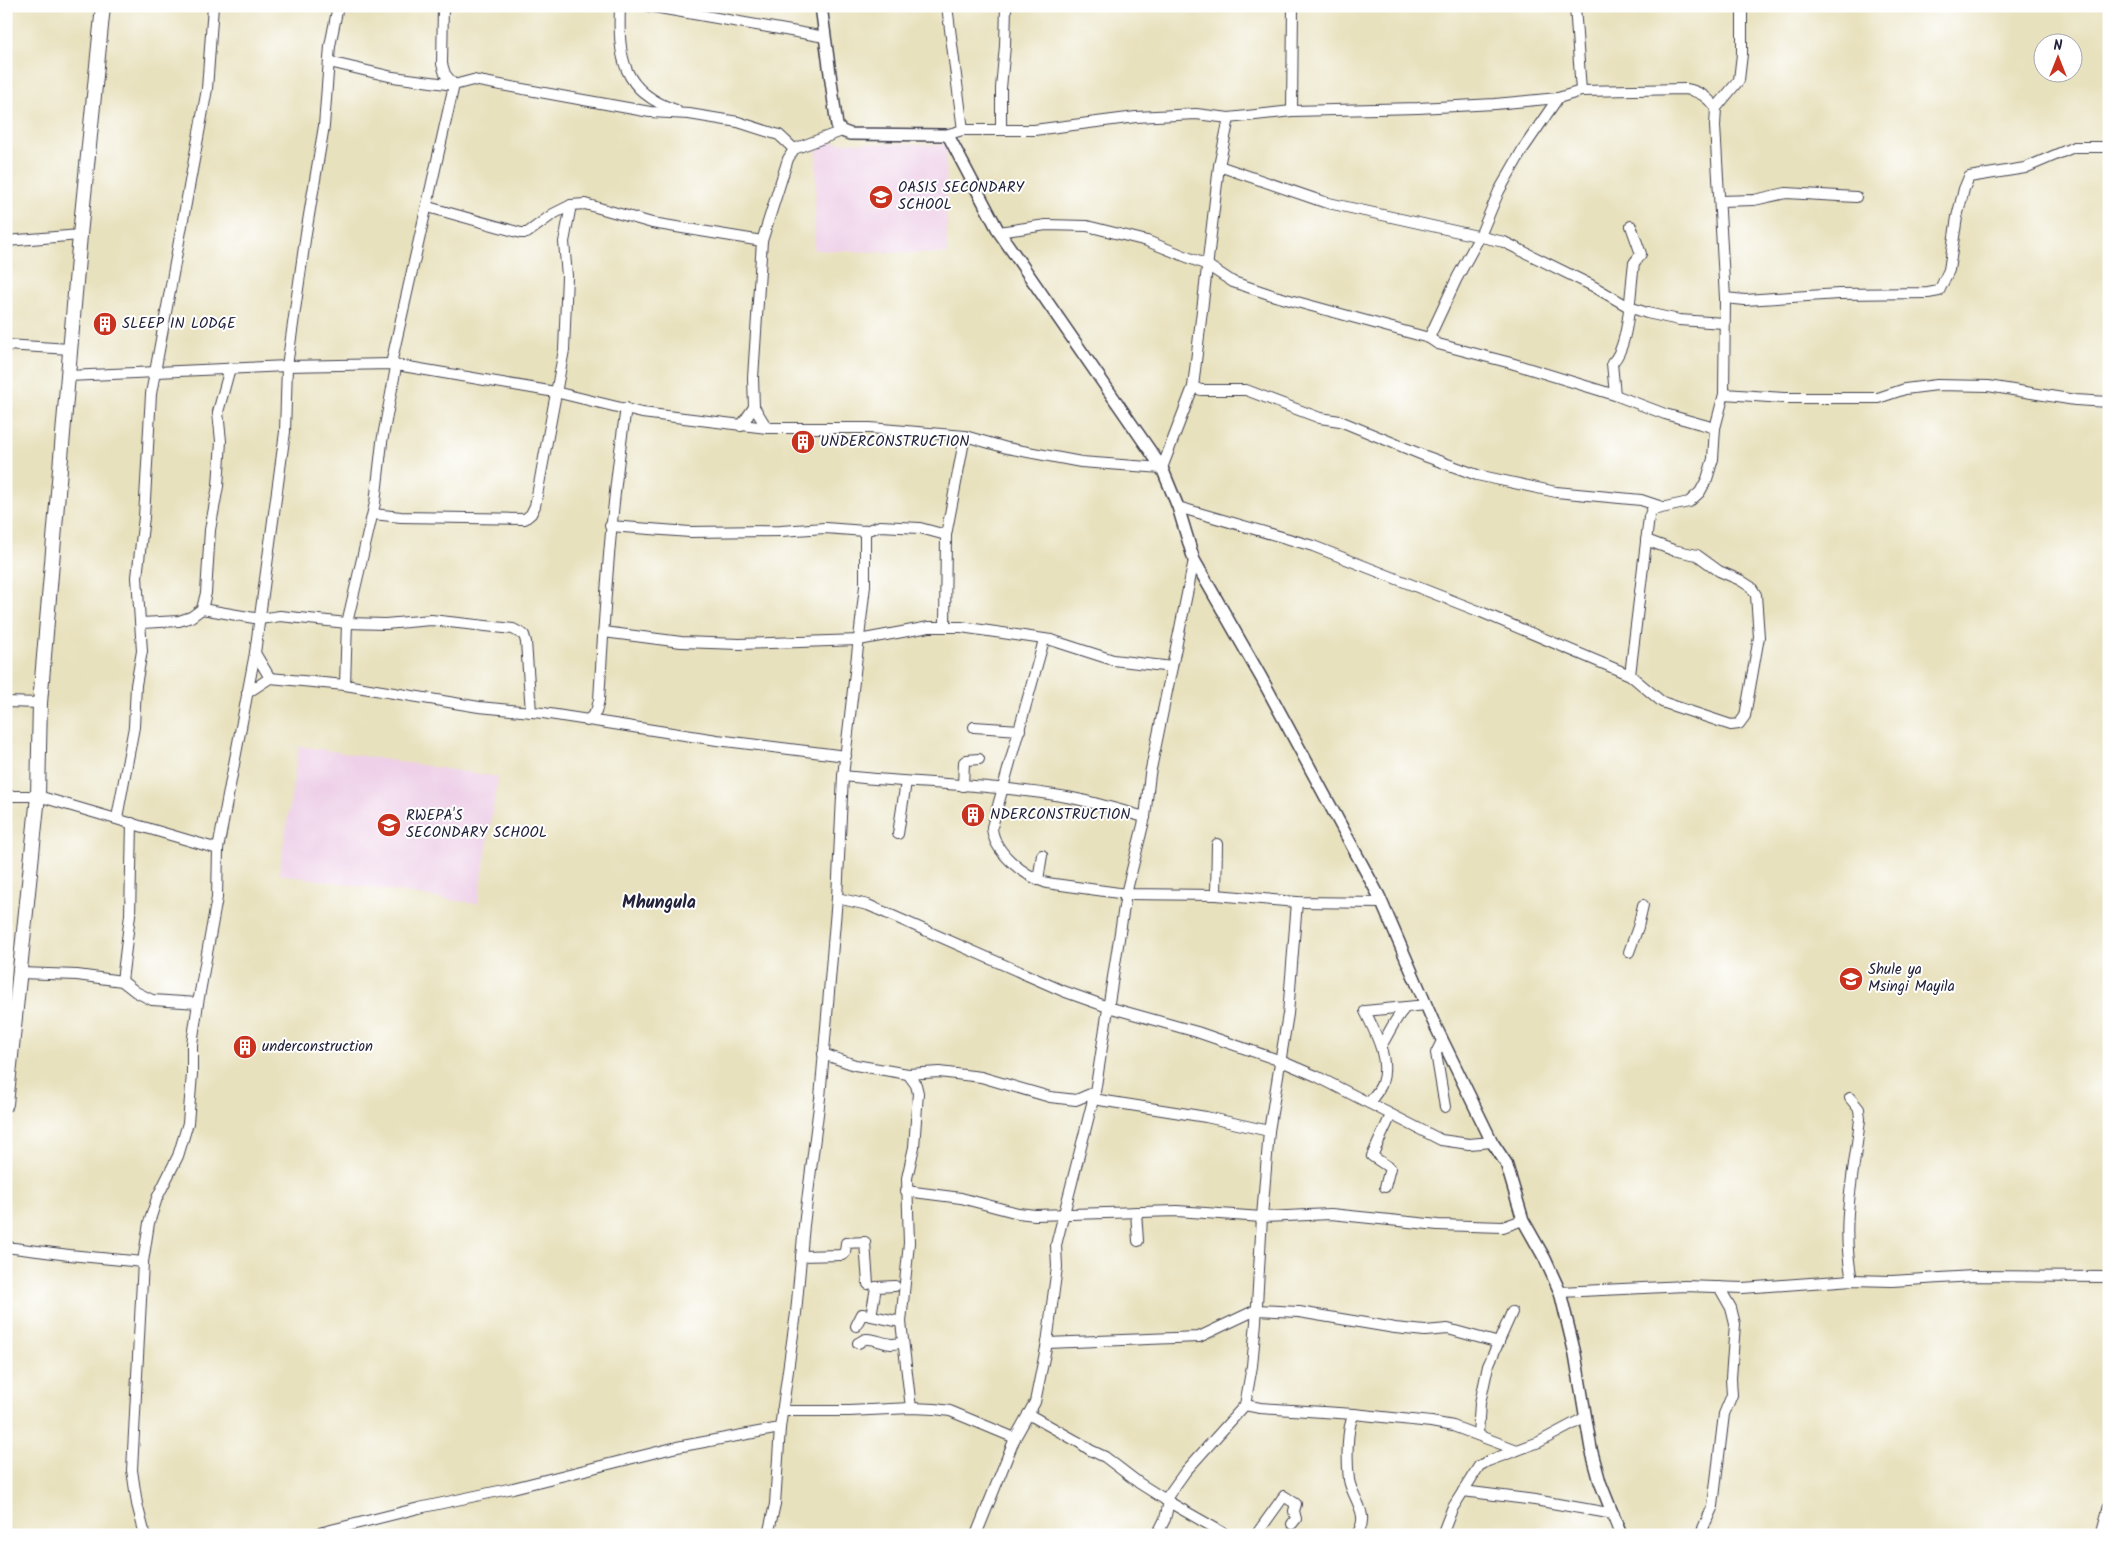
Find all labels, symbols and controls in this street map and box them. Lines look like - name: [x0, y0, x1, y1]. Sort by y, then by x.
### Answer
- north arrow: [2032, 32, 2082, 82]
- text: N: [2054, 35, 2063, 57]
- place label: OASIS SECONDARY SCHOOL: [898, 176, 1026, 217]
- school or university icon: OASIS SECONDARY SCHOOL: [868, 184, 894, 210]
- building icon: SLEEP IN LODGE: [92, 311, 118, 337]
- place label: SLEEP IN LODGE: [122, 312, 237, 336]
- building icon: UNDERCONSTRUCTION: [790, 429, 816, 455]
- place label: UNDERCONSTRUCTION: [820, 430, 969, 454]
- building icon: NDERCONSTRUCTION: [960, 802, 986, 828]
- place label: NDERCONSTRUCTION: [990, 803, 1130, 827]
- place label: RWEPA'S SECONDARY SCHOOL: [406, 804, 547, 845]
- school or university icon: RWEPA'S SECONDARY SCHOOL: [376, 812, 402, 838]
- district label: Mhungula: [622, 889, 696, 918]
- place label: Shule ya Msingi Mayila: [1868, 958, 1955, 999]
- school or university icon: Shule ya Msingi Mayila: [1838, 966, 1864, 992]
- building icon: underconstruction: [232, 1034, 258, 1060]
- place label: underconstruction: [262, 1035, 373, 1059]

